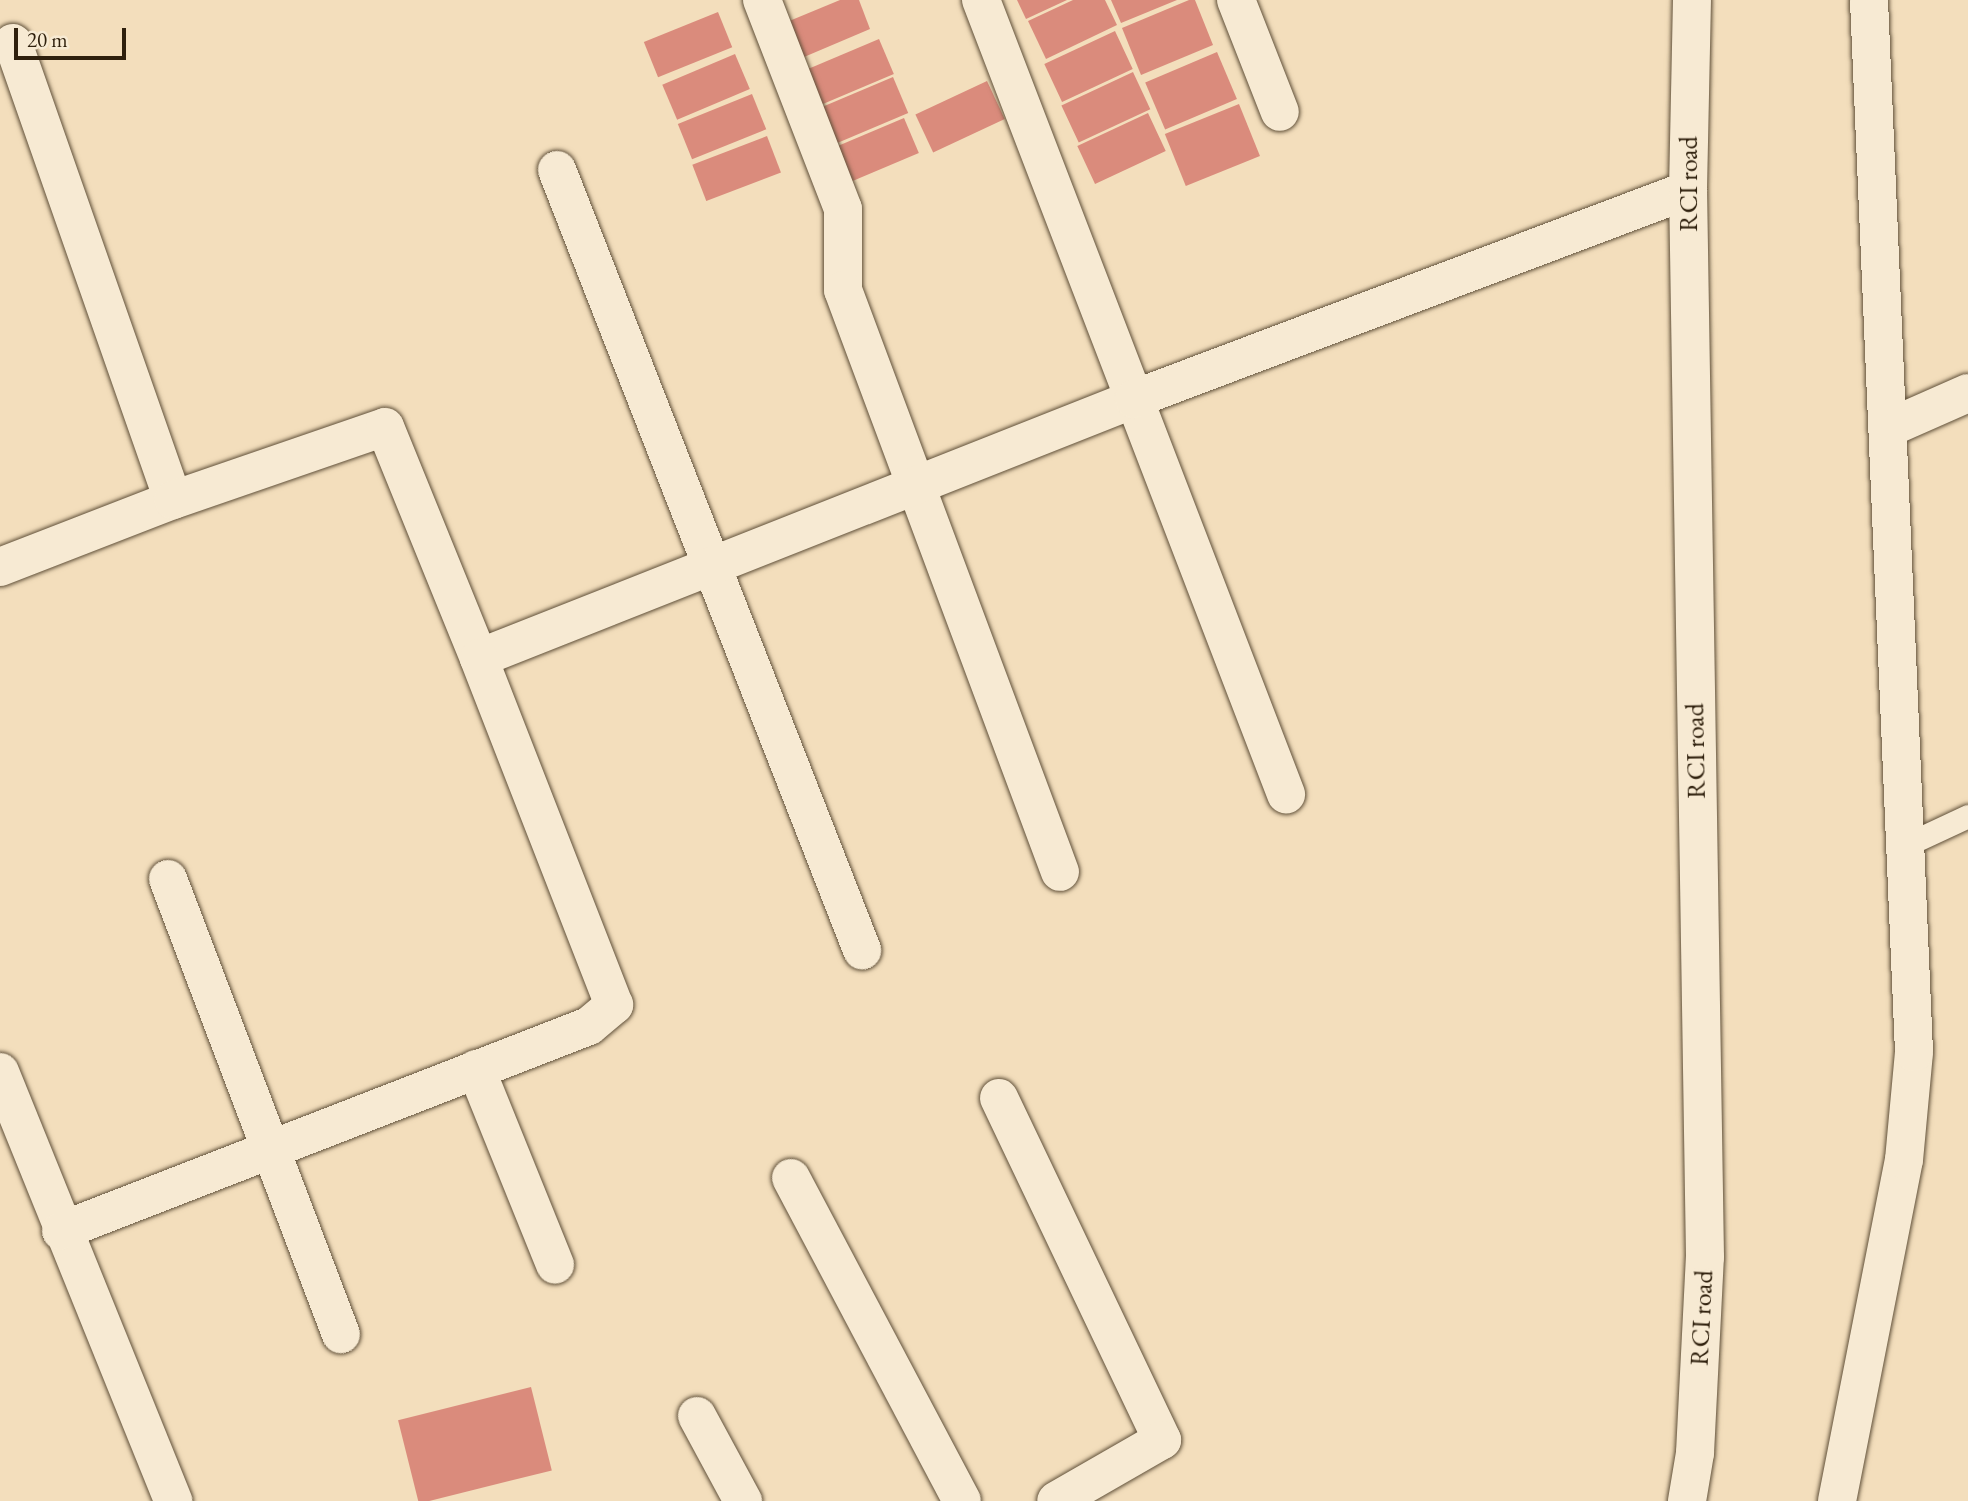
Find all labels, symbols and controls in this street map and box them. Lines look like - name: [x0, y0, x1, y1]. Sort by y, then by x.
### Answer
- scale bar: [18, 14, 130, 58]
- text: 20 m: [27, 26, 68, 53]
- street label: RCI road: [1673, 136, 1705, 232]
- street label: RCI road: [1680, 703, 1712, 799]
- street label: RCI road: [1684, 1269, 1720, 1367]

